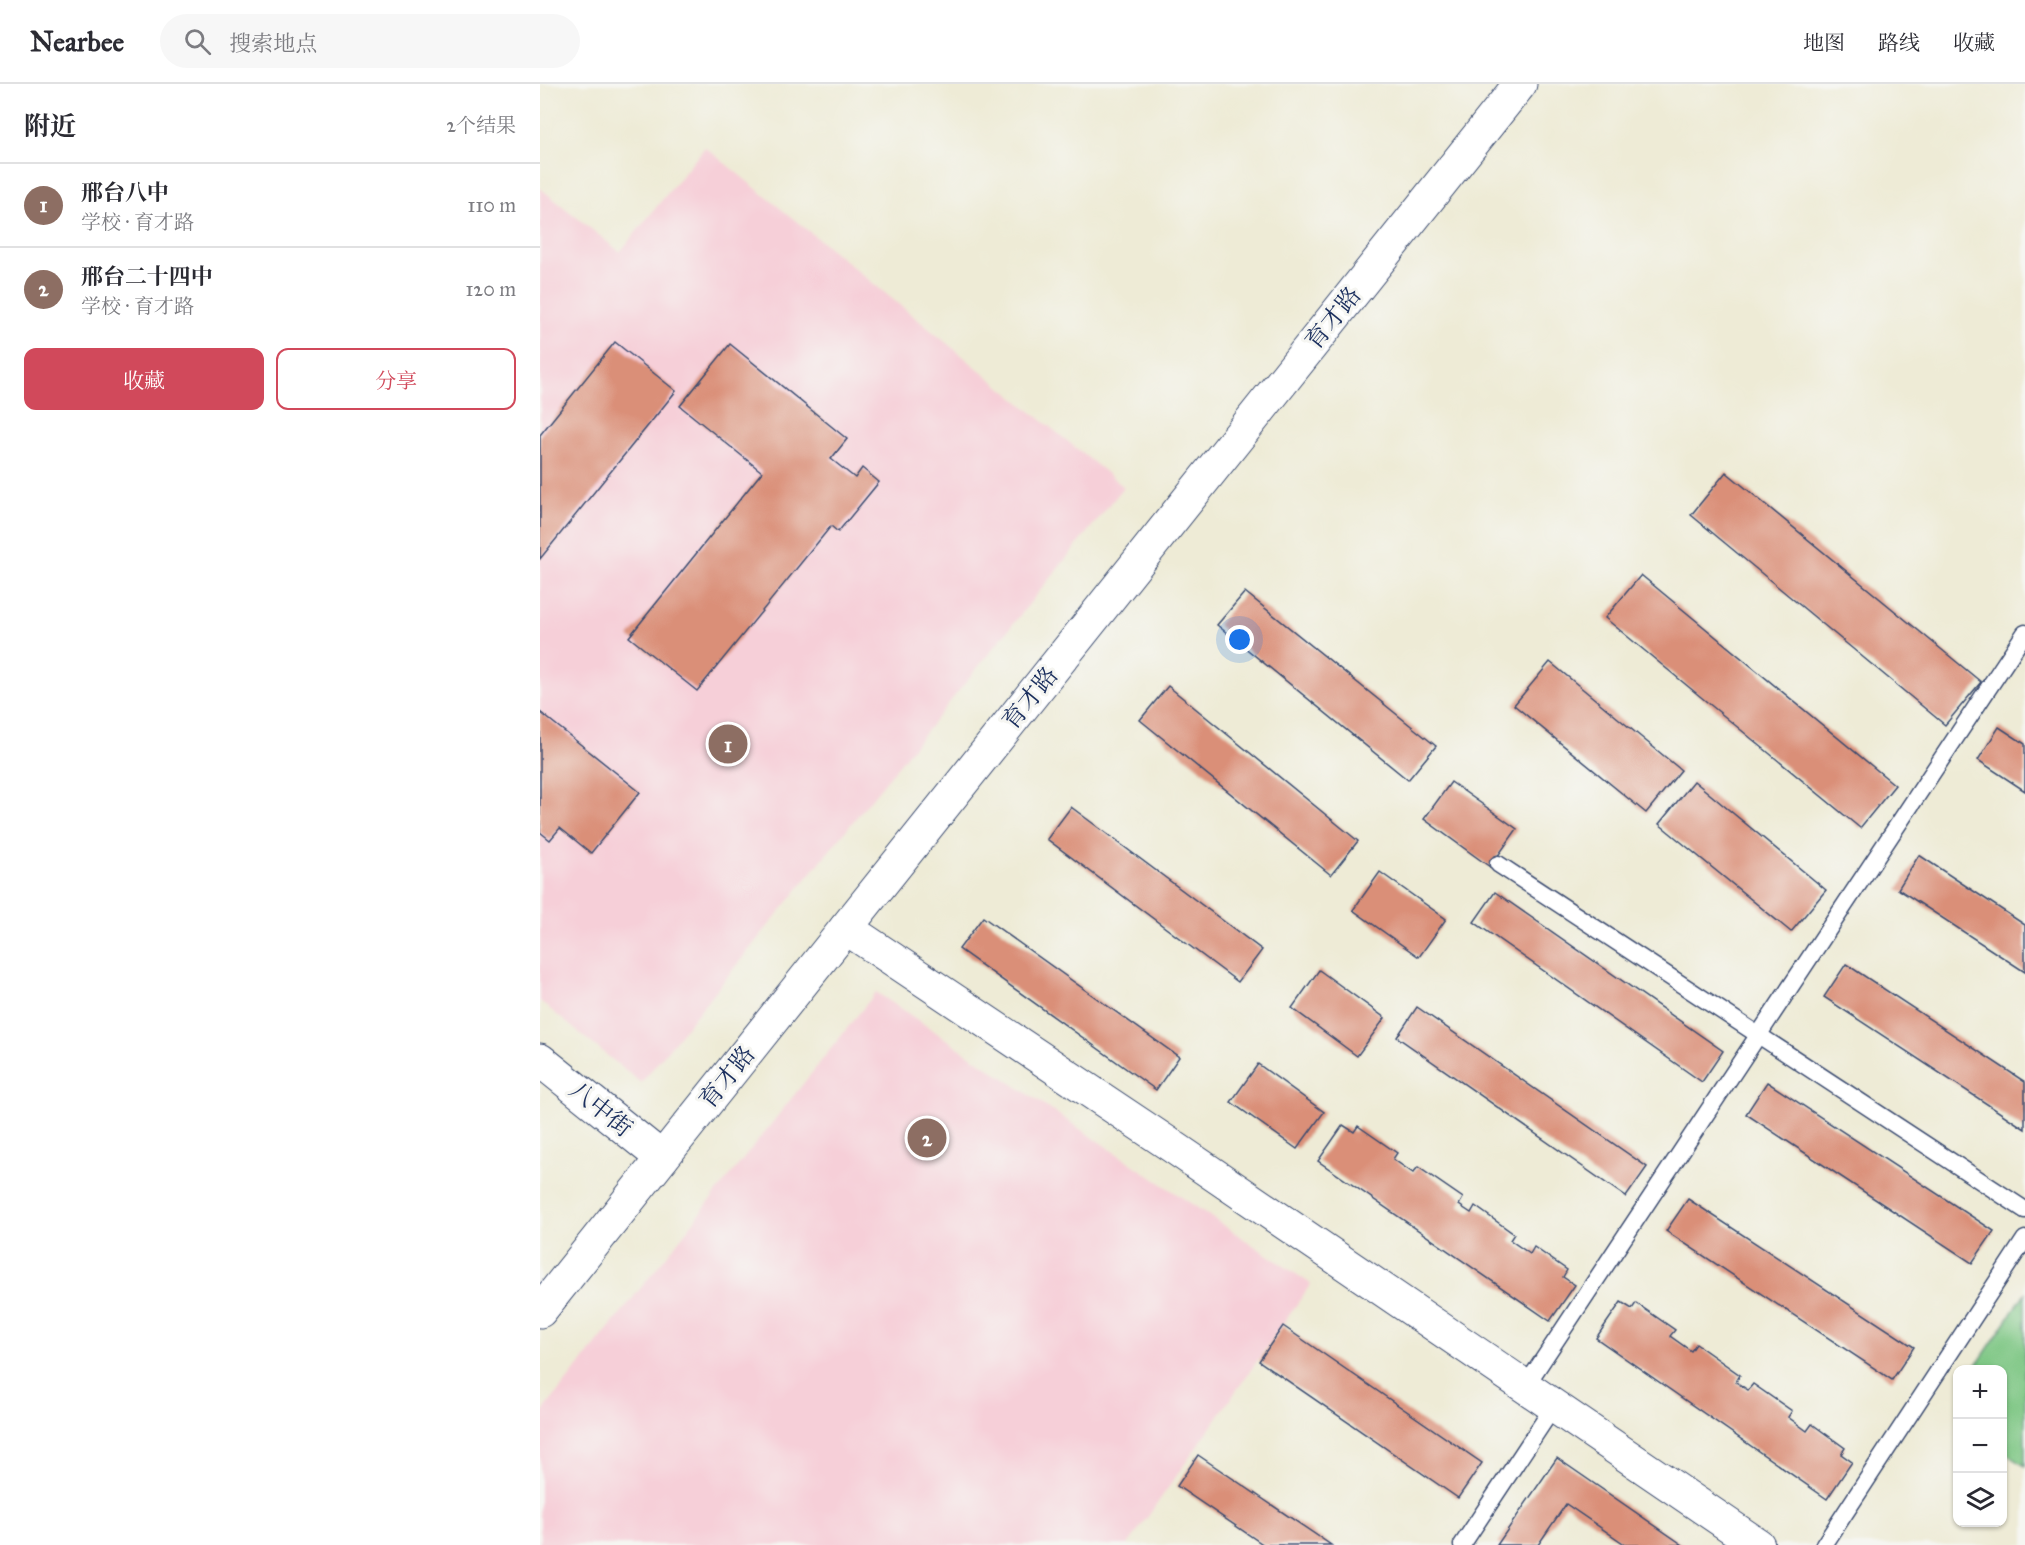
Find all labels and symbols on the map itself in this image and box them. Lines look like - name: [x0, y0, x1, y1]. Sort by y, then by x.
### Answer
- street label: 育才路: [1299, 281, 1367, 355]
- your location: [1225, 625, 1254, 654]
- street label: 育才路: [996, 661, 1064, 735]
- pin: 1: [708, 722, 747, 766]
- street label: 育才路: [693, 1040, 761, 1114]
- street label: 八中街: [564, 1075, 638, 1143]
- pin: 2: [908, 1116, 946, 1160]

